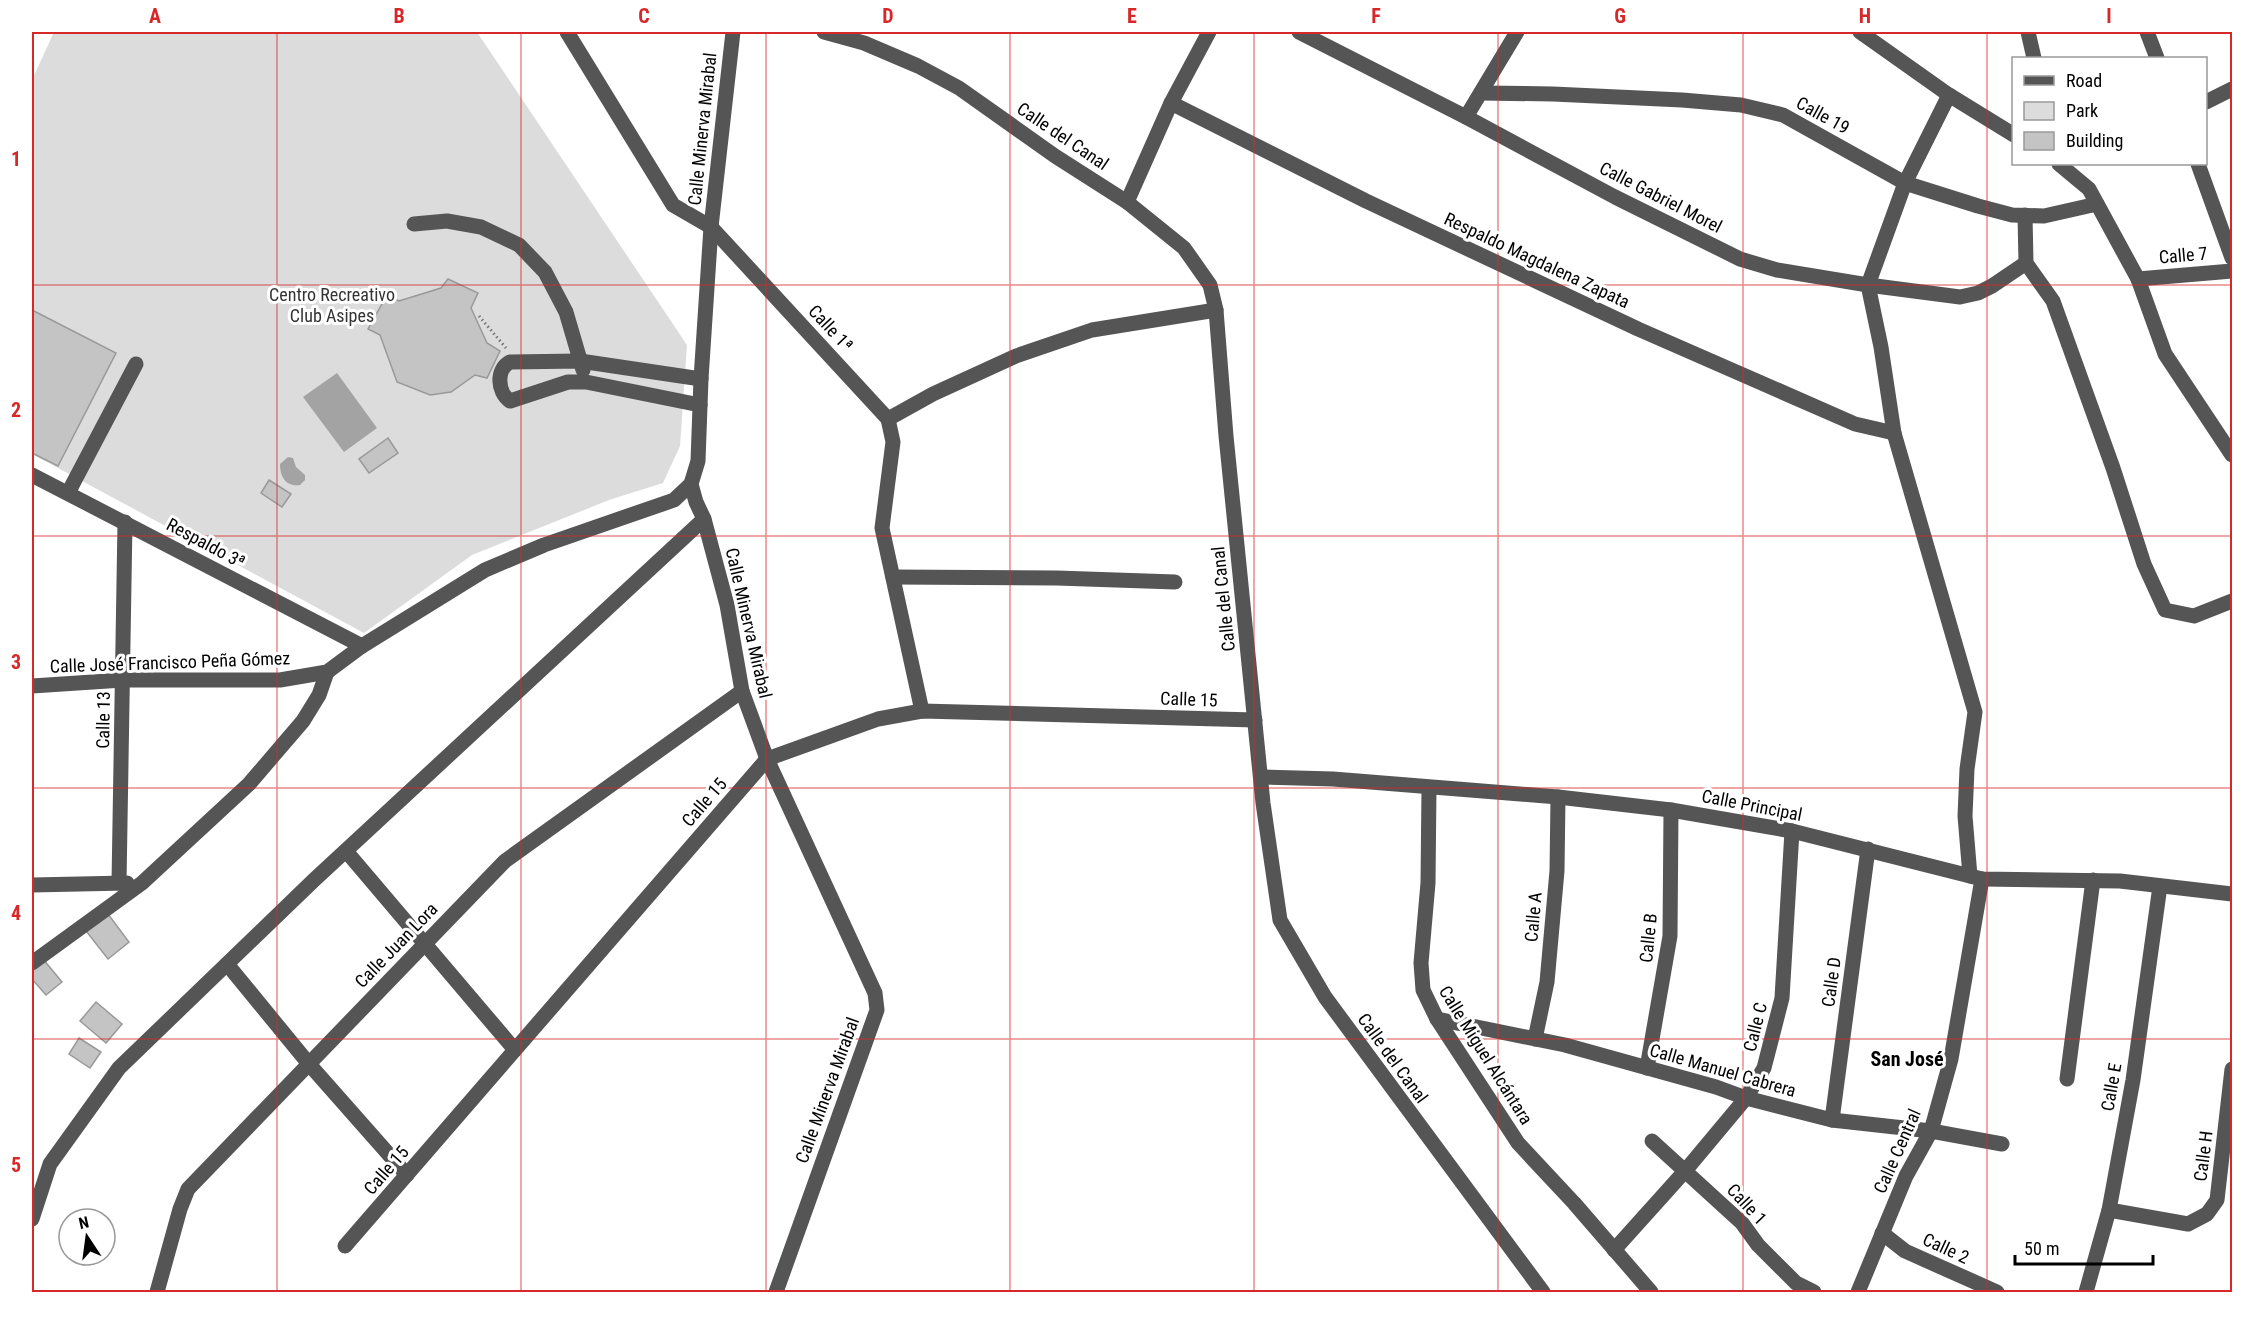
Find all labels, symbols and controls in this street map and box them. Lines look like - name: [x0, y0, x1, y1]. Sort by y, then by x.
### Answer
- text: A: [149, 4, 161, 28]
- text: B: [393, 4, 405, 28]
- text: C: [638, 4, 650, 28]
- text: D: [882, 4, 894, 28]
- text: E: [1127, 4, 1137, 28]
- text: F: [1371, 4, 1381, 28]
- text: G: [1614, 4, 1626, 28]
- text: H: [1859, 4, 1871, 28]
- text: I: [2106, 4, 2112, 28]
- street label: Calle Minerva Mirabal: [684, 52, 720, 206]
- legend: [2012, 57, 2207, 165]
- text: Road: [2066, 70, 2102, 91]
- street label: Calle 19: [1793, 92, 1853, 138]
- street label: Calle del Canal: [1013, 98, 1113, 174]
- text: Park: [2066, 100, 2098, 121]
- text: Building: [2066, 130, 2123, 151]
- text: 1: [11, 147, 21, 171]
- street label: Calle Gabriel Morel: [1596, 157, 1726, 237]
- street label: Respaldo Magdalena Zapata: [1441, 208, 1633, 312]
- street label: Calle 7: [2158, 242, 2208, 268]
- park label: Centro Recreativo Club Asipes: [269, 284, 395, 326]
- street label: Calle 1ª: [804, 300, 858, 356]
- text: 2: [11, 398, 21, 422]
- street label: Respaldo 3ª: [163, 514, 249, 572]
- street label: Calle del Canal: [1207, 545, 1239, 653]
- street label: Calle Minerva Mirabal: [721, 546, 777, 700]
- street label: Calle José Francisco Peña Gómez: [49, 647, 291, 677]
- text: 3: [11, 650, 21, 674]
- street label: Calle 15: [1160, 688, 1218, 710]
- street label: Calle 13: [92, 691, 114, 749]
- street label: Calle 15: [677, 773, 731, 831]
- street label: Calle Principal: [1700, 785, 1804, 825]
- street label: Calle A: [1520, 891, 1546, 943]
- street label: Calle Juan Lora: [350, 898, 442, 992]
- text: 4: [11, 901, 21, 925]
- street label: Calle B: [1635, 912, 1661, 964]
- street label: Calle D: [1817, 956, 1845, 1008]
- street label: Calle Miguel Alcántara: [1435, 982, 1537, 1128]
- street label: Calle C: [1739, 1000, 1771, 1054]
- street label: Calle del Canal: [1353, 1009, 1433, 1107]
- street label: Calle Minerva Mirabal: [791, 1014, 863, 1166]
- street label: Calle Manuel Cabrera: [1647, 1039, 1799, 1101]
- district label: San José: [1870, 1047, 1944, 1071]
- street label: Calle E: [2096, 1061, 2126, 1113]
- street label: Calle Central: [1869, 1106, 1925, 1196]
- street label: Calle H: [2189, 1129, 2217, 1183]
- street label: Calle 15: [359, 1141, 413, 1199]
- text: 5: [11, 1153, 21, 1177]
- street label: Calle 1: [1723, 1179, 1771, 1229]
- north arrow: [57, 1207, 117, 1267]
- text: N: [77, 1213, 91, 1233]
- street label: Calle 2: [1920, 1228, 1973, 1268]
- scale bar: [2015, 1228, 2153, 1266]
- text: 50 m: [2024, 1238, 2059, 1259]

